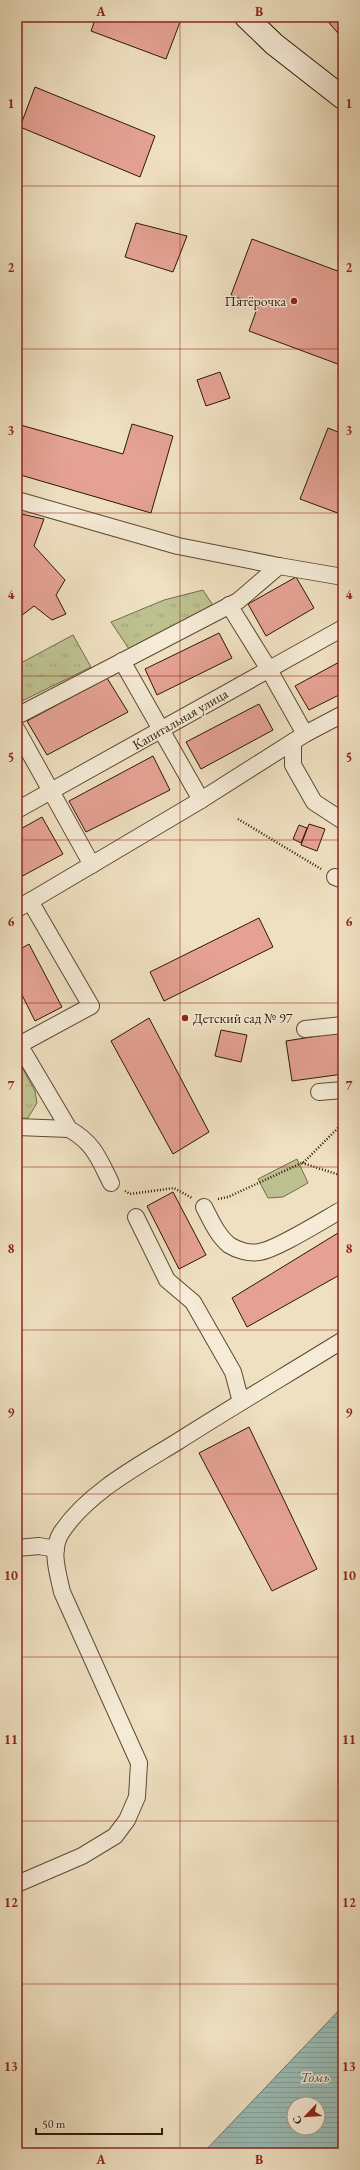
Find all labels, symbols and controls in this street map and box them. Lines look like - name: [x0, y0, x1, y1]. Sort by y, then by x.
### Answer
- text: A: [95, 3, 106, 20]
- text: B: [255, 3, 263, 20]
- text: 1: [8, 95, 15, 112]
- text: 1: [346, 95, 353, 112]
- text: 2: [8, 259, 15, 276]
- text: 2: [346, 259, 353, 276]
- place label: Пятёрочка: [224, 292, 286, 310]
- marker: Пятёрочка: [289, 296, 299, 306]
- text: 3: [8, 422, 15, 439]
- text: 3: [346, 422, 353, 439]
- text: 4: [8, 586, 15, 603]
- text: 4: [346, 586, 353, 603]
- street label: Капитальная улица: [129, 684, 231, 754]
- text: 5: [8, 749, 14, 766]
- text: 5: [346, 749, 352, 766]
- text: 6: [8, 913, 15, 930]
- text: 6: [346, 913, 353, 930]
- place label: Детский сад № 97: [193, 1009, 293, 1027]
- marker: Детский сад № 97: [180, 1013, 190, 1023]
- text: 7: [8, 1077, 15, 1094]
- text: 7: [346, 1077, 353, 1094]
- text: 8: [8, 1240, 15, 1257]
- text: 8: [346, 1240, 353, 1257]
- text: 9: [8, 1404, 15, 1421]
- text: 9: [346, 1404, 353, 1421]
- text: 10: [4, 1567, 18, 1584]
- text: 10: [342, 1567, 356, 1584]
- text: 11: [4, 1731, 18, 1748]
- text: 11: [342, 1731, 356, 1748]
- text: 12: [4, 1894, 18, 1911]
- text: 12: [342, 1894, 356, 1911]
- text: 13: [4, 2058, 18, 2075]
- text: 13: [342, 2058, 356, 2075]
- water label: Томь: [300, 2067, 330, 2086]
- north arrow: [286, 2096, 326, 2136]
- scale bar: [36, 2110, 162, 2136]
- text: С: [289, 2114, 305, 2127]
- text: 50 m: [42, 2116, 66, 2132]
- text: A: [95, 2151, 106, 2168]
- text: B: [255, 2151, 263, 2168]

